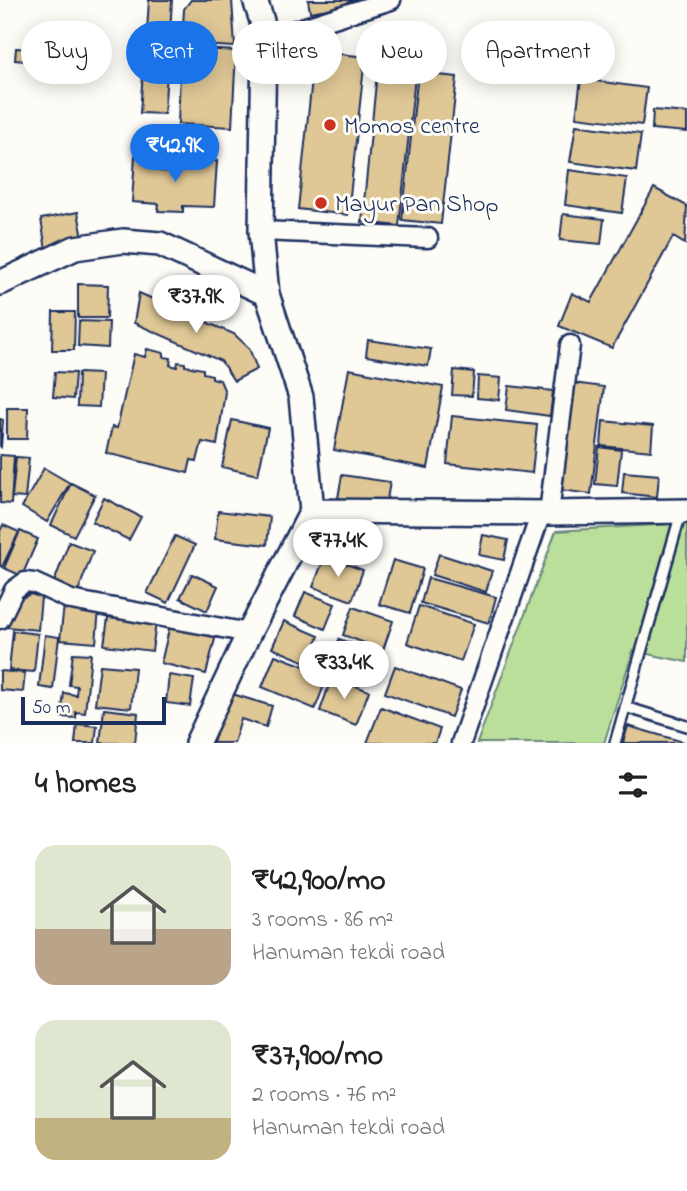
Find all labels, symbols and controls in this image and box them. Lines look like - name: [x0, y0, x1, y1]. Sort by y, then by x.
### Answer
- chip: Buy: [21, 21, 112, 84]
- chip: Rent: [126, 21, 218, 84]
- chip: Filters: [232, 21, 342, 84]
- chip: New: [356, 21, 447, 84]
- chip: Apartment: [461, 21, 615, 84]
- place label: Momos centre: [344, 110, 480, 145]
- marker: Momos centre: [322, 117, 338, 133]
- pin: ₹42.9K: [118, 124, 232, 184]
- text: ₹42.9K: [146, 130, 204, 163]
- place label: Mayur Pan Shop: [335, 188, 499, 224]
- marker: Mayur Pan Shop: [313, 195, 329, 211]
- pin: ₹37.9K: [139, 276, 253, 335]
- text: ₹37.9K: [168, 281, 224, 314]
- pin: ₹77.4K: [281, 520, 395, 579]
- text: ₹77.4K: [309, 525, 367, 558]
- pin: ₹33.4K: [287, 642, 401, 701]
- text: ₹33.4K: [315, 647, 373, 680]
- scale bar: [21, 694, 166, 726]
- text: 50 m: [32, 695, 71, 722]
- text: 4 homes: [35, 763, 137, 807]
- icon: filters: [614, 766, 652, 804]
- text: ₹42,900/mo: [252, 860, 386, 904]
- icon: home: [91, 873, 175, 957]
- text: 3 rooms · 86 m²: [252, 904, 393, 937]
- text: Hanuman tekdi road: [252, 937, 445, 970]
- text: ₹37,900/mo: [252, 1035, 383, 1079]
- icon: home: [91, 1048, 175, 1132]
- text: 2 rooms · 76 m²: [252, 1079, 396, 1112]
- text: Hanuman tekdi road: [252, 1112, 445, 1145]

